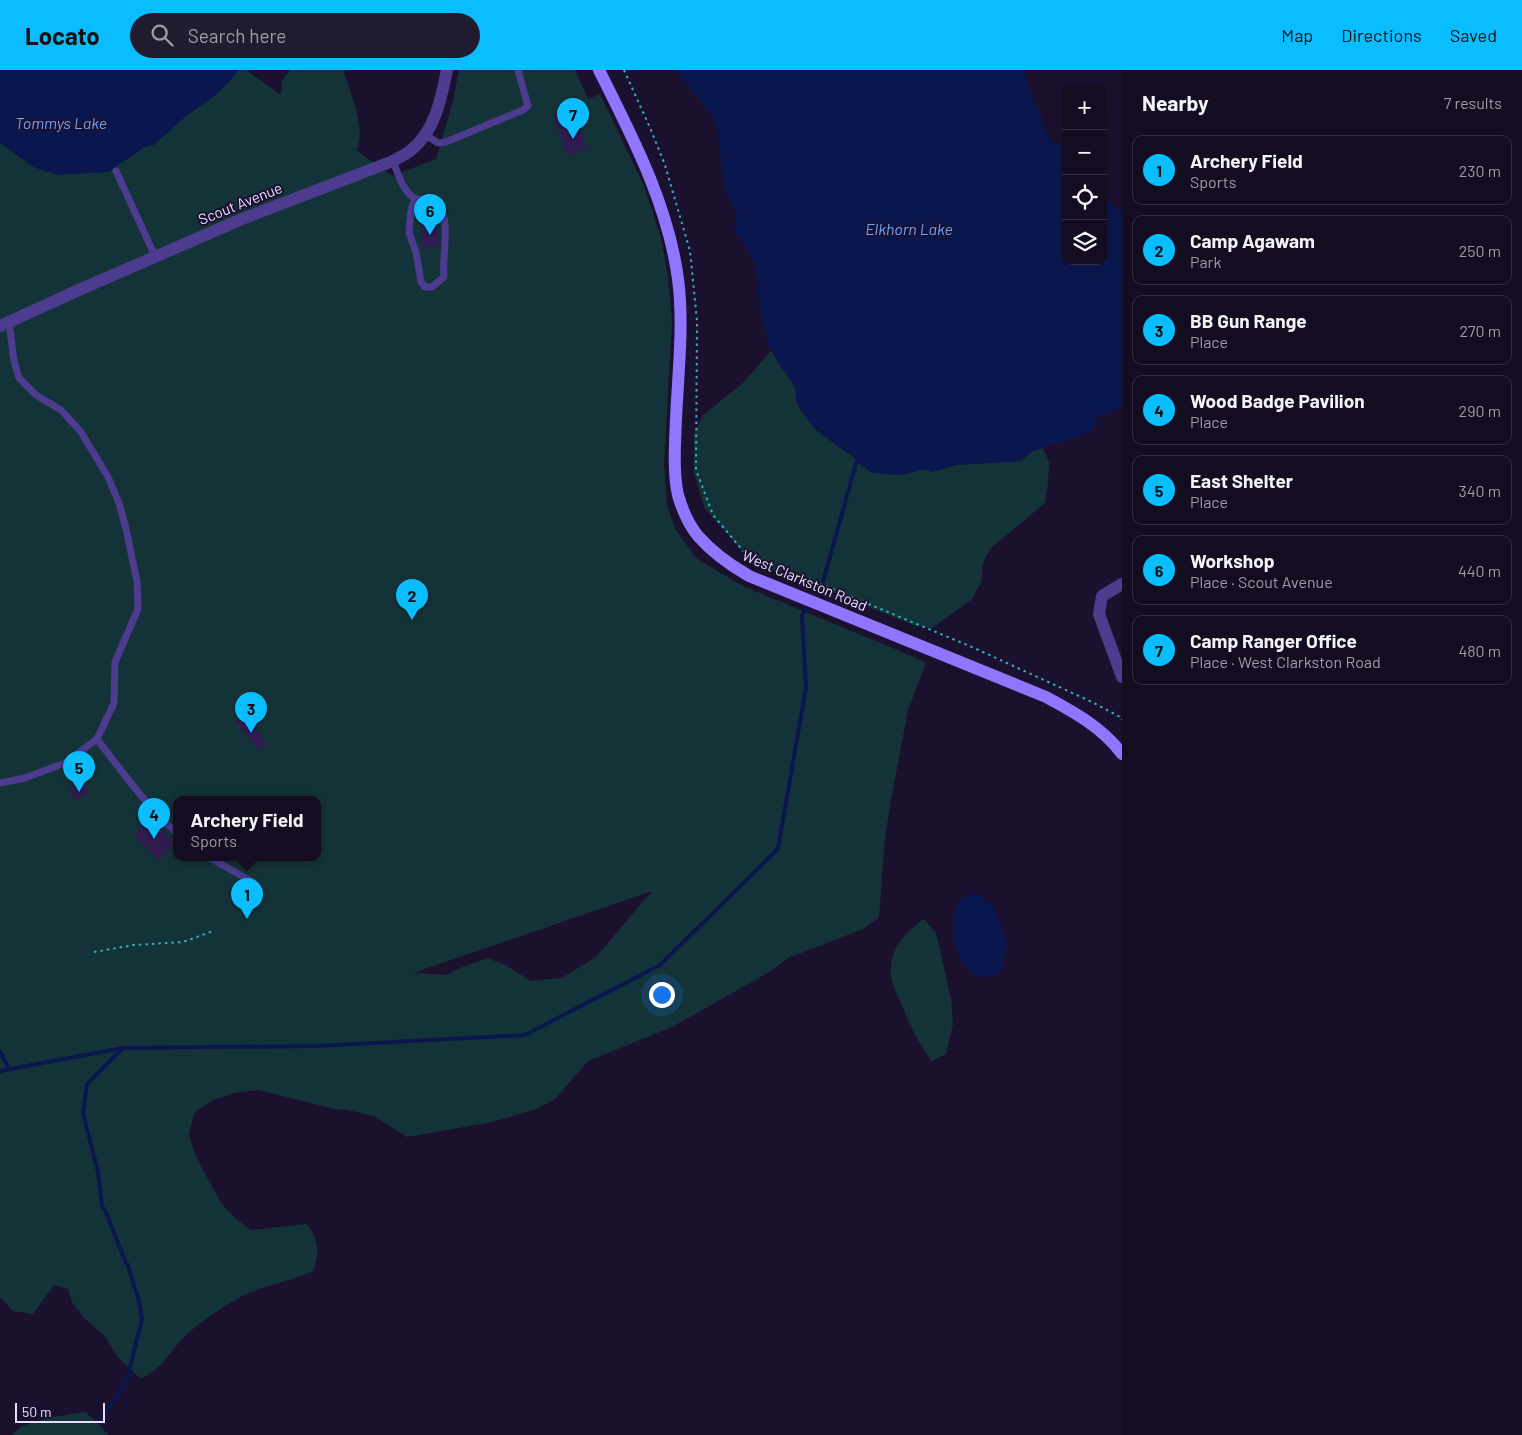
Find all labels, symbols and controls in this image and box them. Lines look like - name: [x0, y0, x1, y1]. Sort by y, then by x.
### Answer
- search box: [130, 13, 480, 58]
- text: Locato: [25, 21, 100, 50]
- icon: search: [148, 21, 176, 49]
- text: Search here: [188, 24, 286, 47]
- text: Map: [1281, 24, 1313, 46]
- text: Directions: [1341, 24, 1422, 46]
- text: Saved: [1450, 24, 1497, 46]
- map controls: [1062, 85, 1107, 265]
- button: +: [1062, 85, 1107, 130]
- text: Nearby: [1142, 90, 1208, 115]
- text: 7 results: [1444, 93, 1502, 112]
- pin: 7: [557, 98, 589, 139]
- water label: Tommys Lake: [15, 113, 107, 132]
- button: −: [1062, 130, 1107, 175]
- text: Archery Field: [1190, 149, 1303, 172]
- text: 1: [1156, 161, 1162, 180]
- text: 230 m: [1459, 161, 1501, 180]
- text: Sports: [1190, 172, 1236, 191]
- button: locate: [1062, 175, 1107, 220]
- street label: Scout Avenue: [195, 178, 285, 228]
- pin: 6: [414, 194, 446, 235]
- water label: Elkhorn Lake: [865, 219, 953, 238]
- button: layers: [1062, 220, 1107, 265]
- text: Camp Agawam: [1190, 229, 1315, 252]
- text: 2: [1155, 241, 1163, 260]
- text: 250 m: [1459, 241, 1501, 260]
- text: Park: [1190, 252, 1221, 271]
- text: BB Gun Range: [1190, 309, 1307, 332]
- text: 3: [1155, 321, 1163, 340]
- text: 270 m: [1459, 321, 1501, 340]
- text: Place: [1190, 332, 1228, 351]
- text: Wood Badge Pavilion: [1190, 389, 1365, 412]
- text: 4: [1154, 401, 1164, 420]
- text: 290 m: [1459, 401, 1501, 420]
- text: Place: [1190, 412, 1228, 431]
- text: East Shelter: [1190, 469, 1293, 492]
- text: 5: [1155, 481, 1163, 500]
- text: 340 m: [1458, 481, 1501, 500]
- text: Place: [1190, 492, 1228, 511]
- street label: West Clarkston Road: [740, 546, 870, 614]
- text: Workshop: [1190, 549, 1275, 572]
- text: 6: [1155, 561, 1163, 580]
- text: 440 m: [1458, 561, 1501, 580]
- text: Place · Scout Avenue: [1190, 572, 1333, 591]
- pin: 2: [396, 579, 428, 620]
- text: Camp Ranger Office: [1190, 629, 1357, 652]
- text: 7: [1155, 641, 1163, 660]
- text: 480 m: [1458, 641, 1501, 660]
- text: Place · West Clarkston Road: [1190, 652, 1381, 671]
- pin: 3: [235, 692, 267, 733]
- pin: 5: [63, 751, 95, 792]
- popup: [173, 796, 321, 861]
- pin: 4: [138, 798, 170, 839]
- text: Archery Field: [191, 808, 303, 831]
- text: Sports: [191, 831, 237, 850]
- pin: 1: [231, 878, 263, 919]
- your location: [649, 982, 675, 1008]
- scale bar: [15, 1400, 105, 1423]
- text: 50 m: [22, 1403, 51, 1420]

